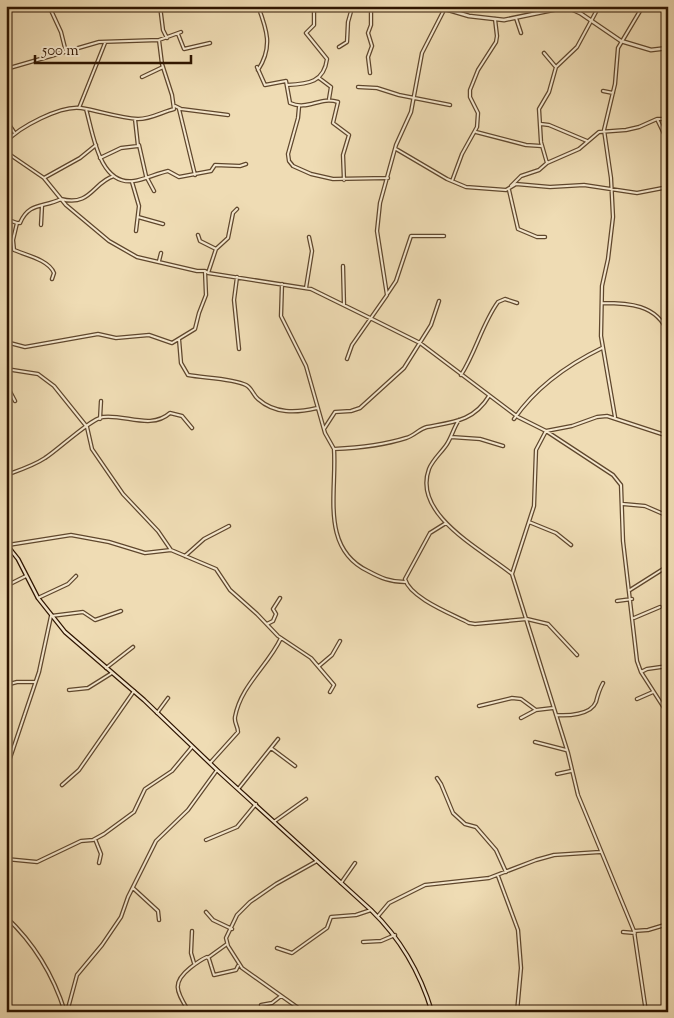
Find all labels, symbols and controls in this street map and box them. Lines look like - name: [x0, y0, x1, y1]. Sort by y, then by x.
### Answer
- scale bar: [35, 32, 191, 64]
- text: 500 m: [41, 41, 79, 62]

